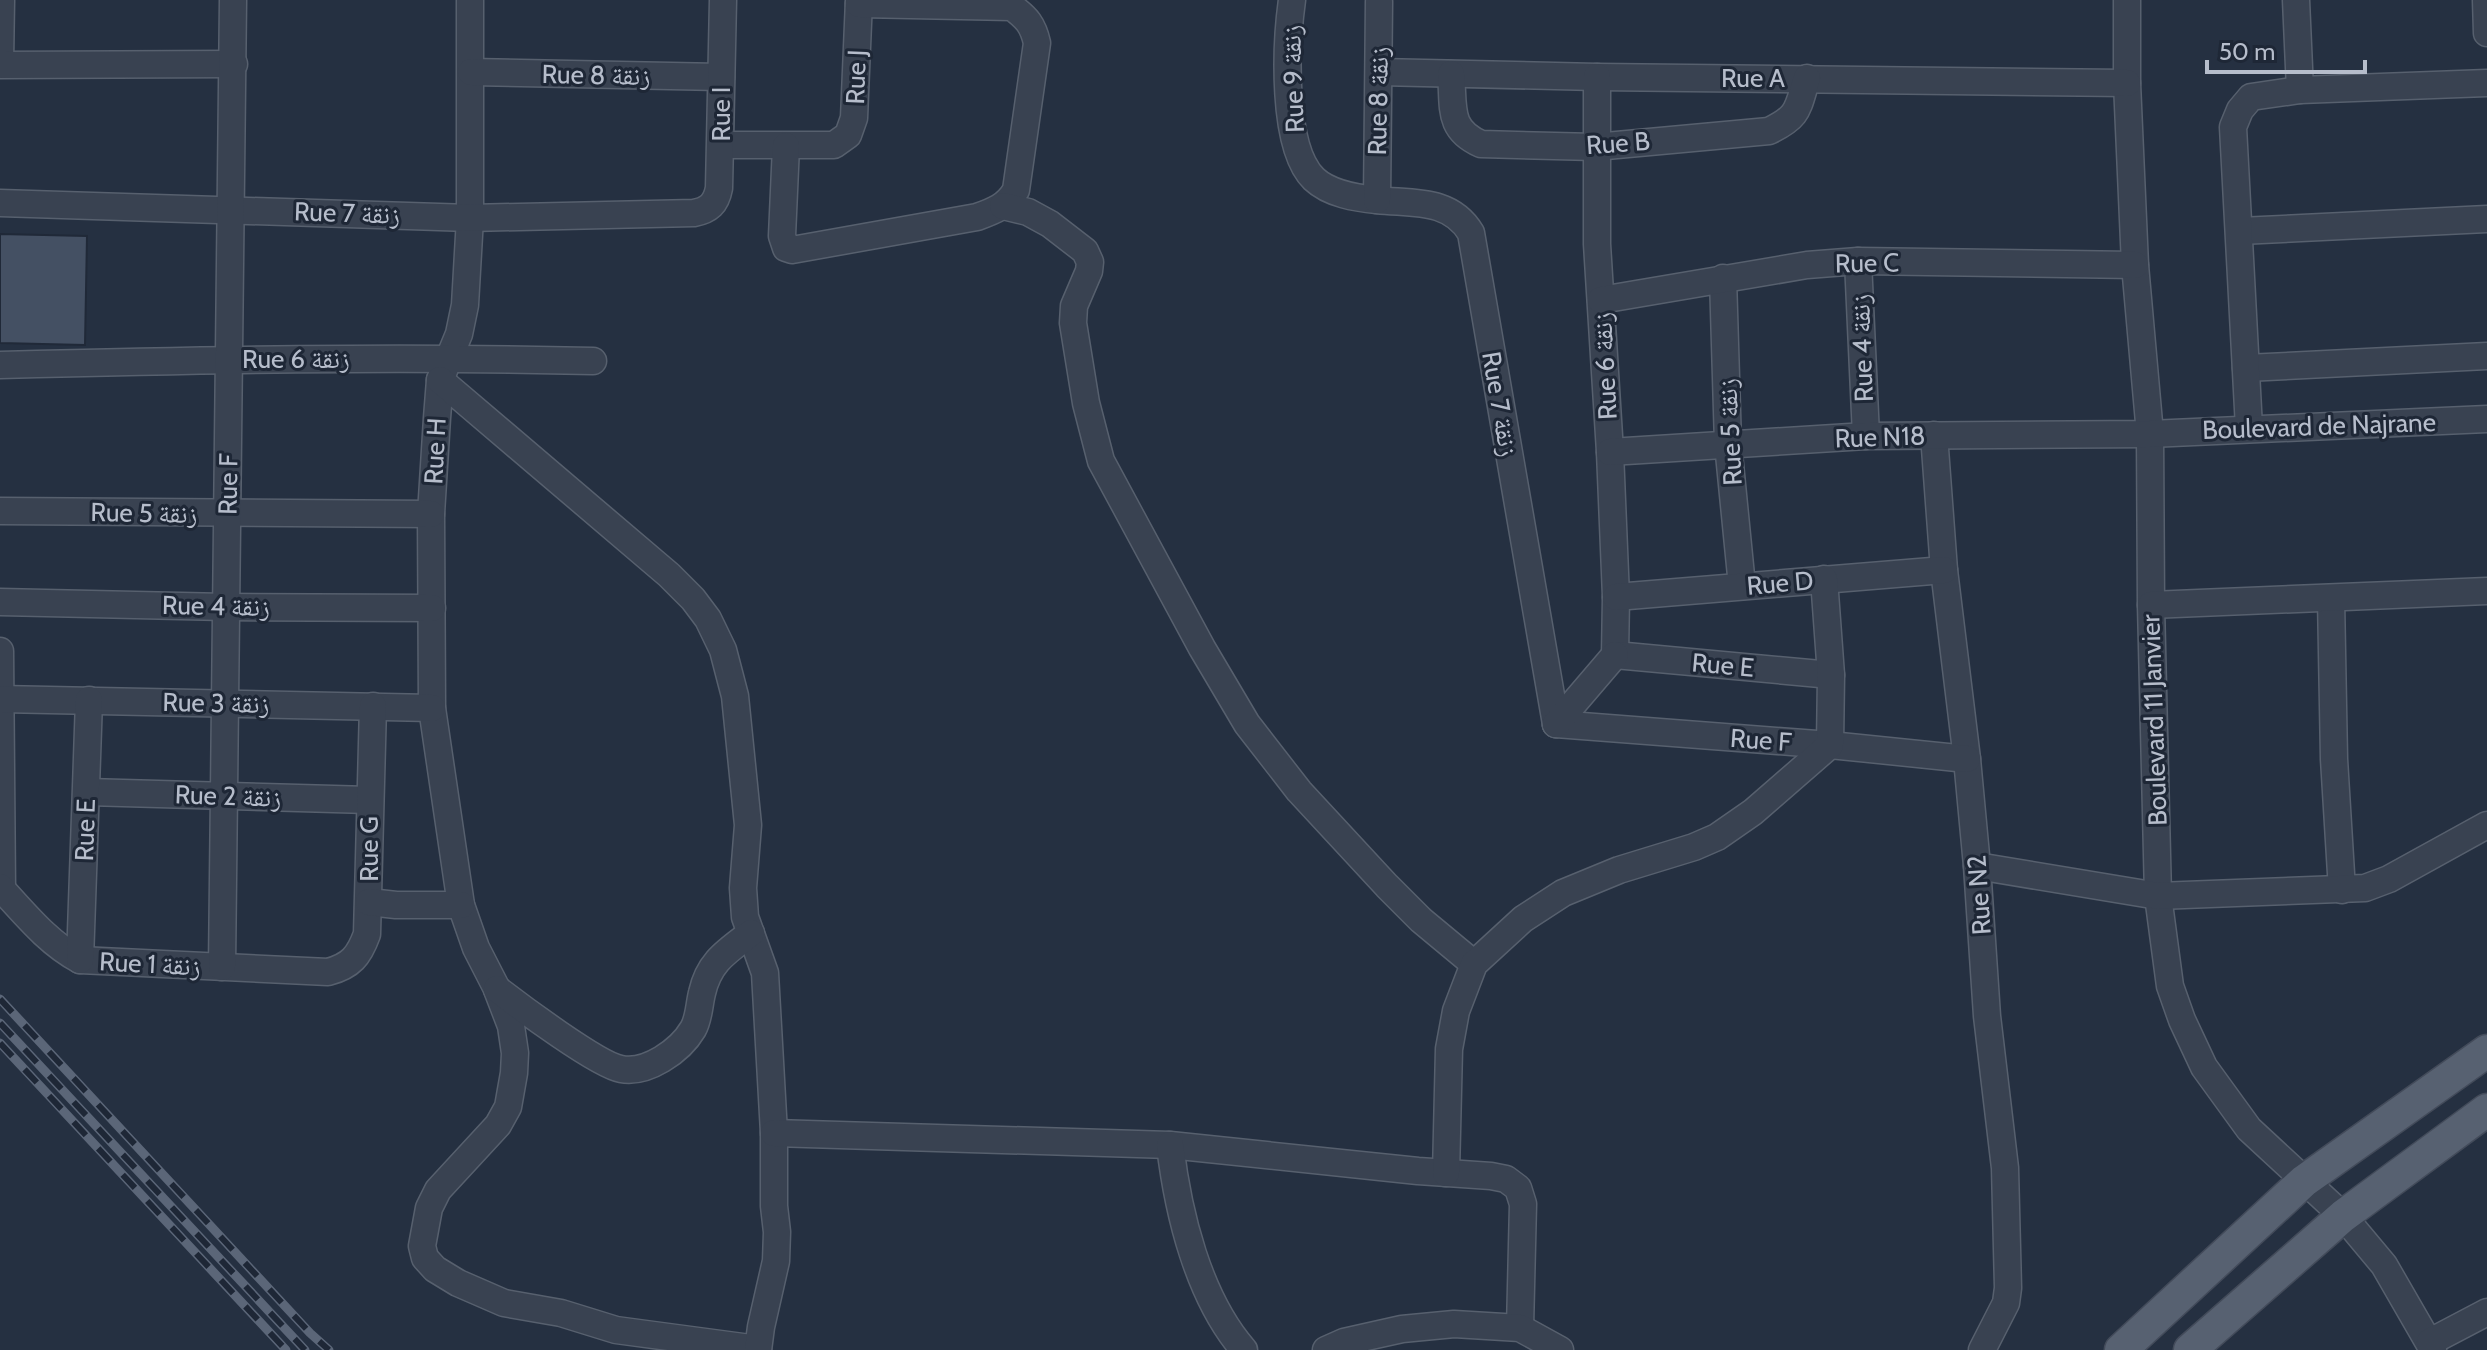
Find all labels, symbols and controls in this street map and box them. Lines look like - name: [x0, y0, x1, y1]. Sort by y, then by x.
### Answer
- scale bar: [2207, 24, 2365, 74]
- street label: Rue 9 زنقة: [1275, 25, 1311, 133]
- text: 50 m: [2219, 37, 2275, 66]
- street label: Rue 8 زنقة: [1361, 46, 1395, 156]
- street label: Rue J: [839, 49, 873, 105]
- street label: Rue 8 زنقة: [541, 58, 651, 92]
- street label: Rue A: [1721, 62, 1785, 94]
- street label: Rue I: [705, 87, 737, 141]
- street label: Rue B: [1585, 125, 1651, 161]
- street label: Rue 7 زنقة: [293, 195, 401, 231]
- street label: Rue C: [1835, 246, 1899, 280]
- street label: Rue 4 زنقة: [1844, 293, 1880, 403]
- street label: Rue 6 زنقة: [1586, 311, 1624, 421]
- street label: Rue 6 زنقة: [242, 343, 350, 375]
- street label: Rue 7 زنقة: [1475, 349, 1525, 459]
- street label: Rue 5 زنقة: [1711, 378, 1749, 486]
- street label: Boulevard de Najrane: [2202, 406, 2436, 446]
- street label: Rue H: [417, 417, 453, 485]
- street label: Rue N18: [1834, 419, 1926, 455]
- street label: Rue F: [211, 452, 245, 515]
- street label: Rue 5 زنقة: [90, 496, 198, 530]
- street label: Rue D: [1745, 564, 1815, 602]
- street label: Rue 4 زنقة: [162, 589, 270, 623]
- street label: Boulevard 11 Janvier: [2134, 613, 2174, 826]
- street label: Rue E: [1690, 646, 1756, 684]
- street label: Rue 3 زنقة: [162, 686, 270, 720]
- street label: Rue F: [1729, 722, 1793, 758]
- street label: Rue 2 زنقة: [174, 778, 282, 814]
- street label: Rue E: [68, 798, 102, 862]
- street label: Rue G: [353, 816, 385, 882]
- street label: Rue N2: [1960, 854, 1998, 936]
- street label: Rue 1 زنقة: [98, 945, 202, 983]

